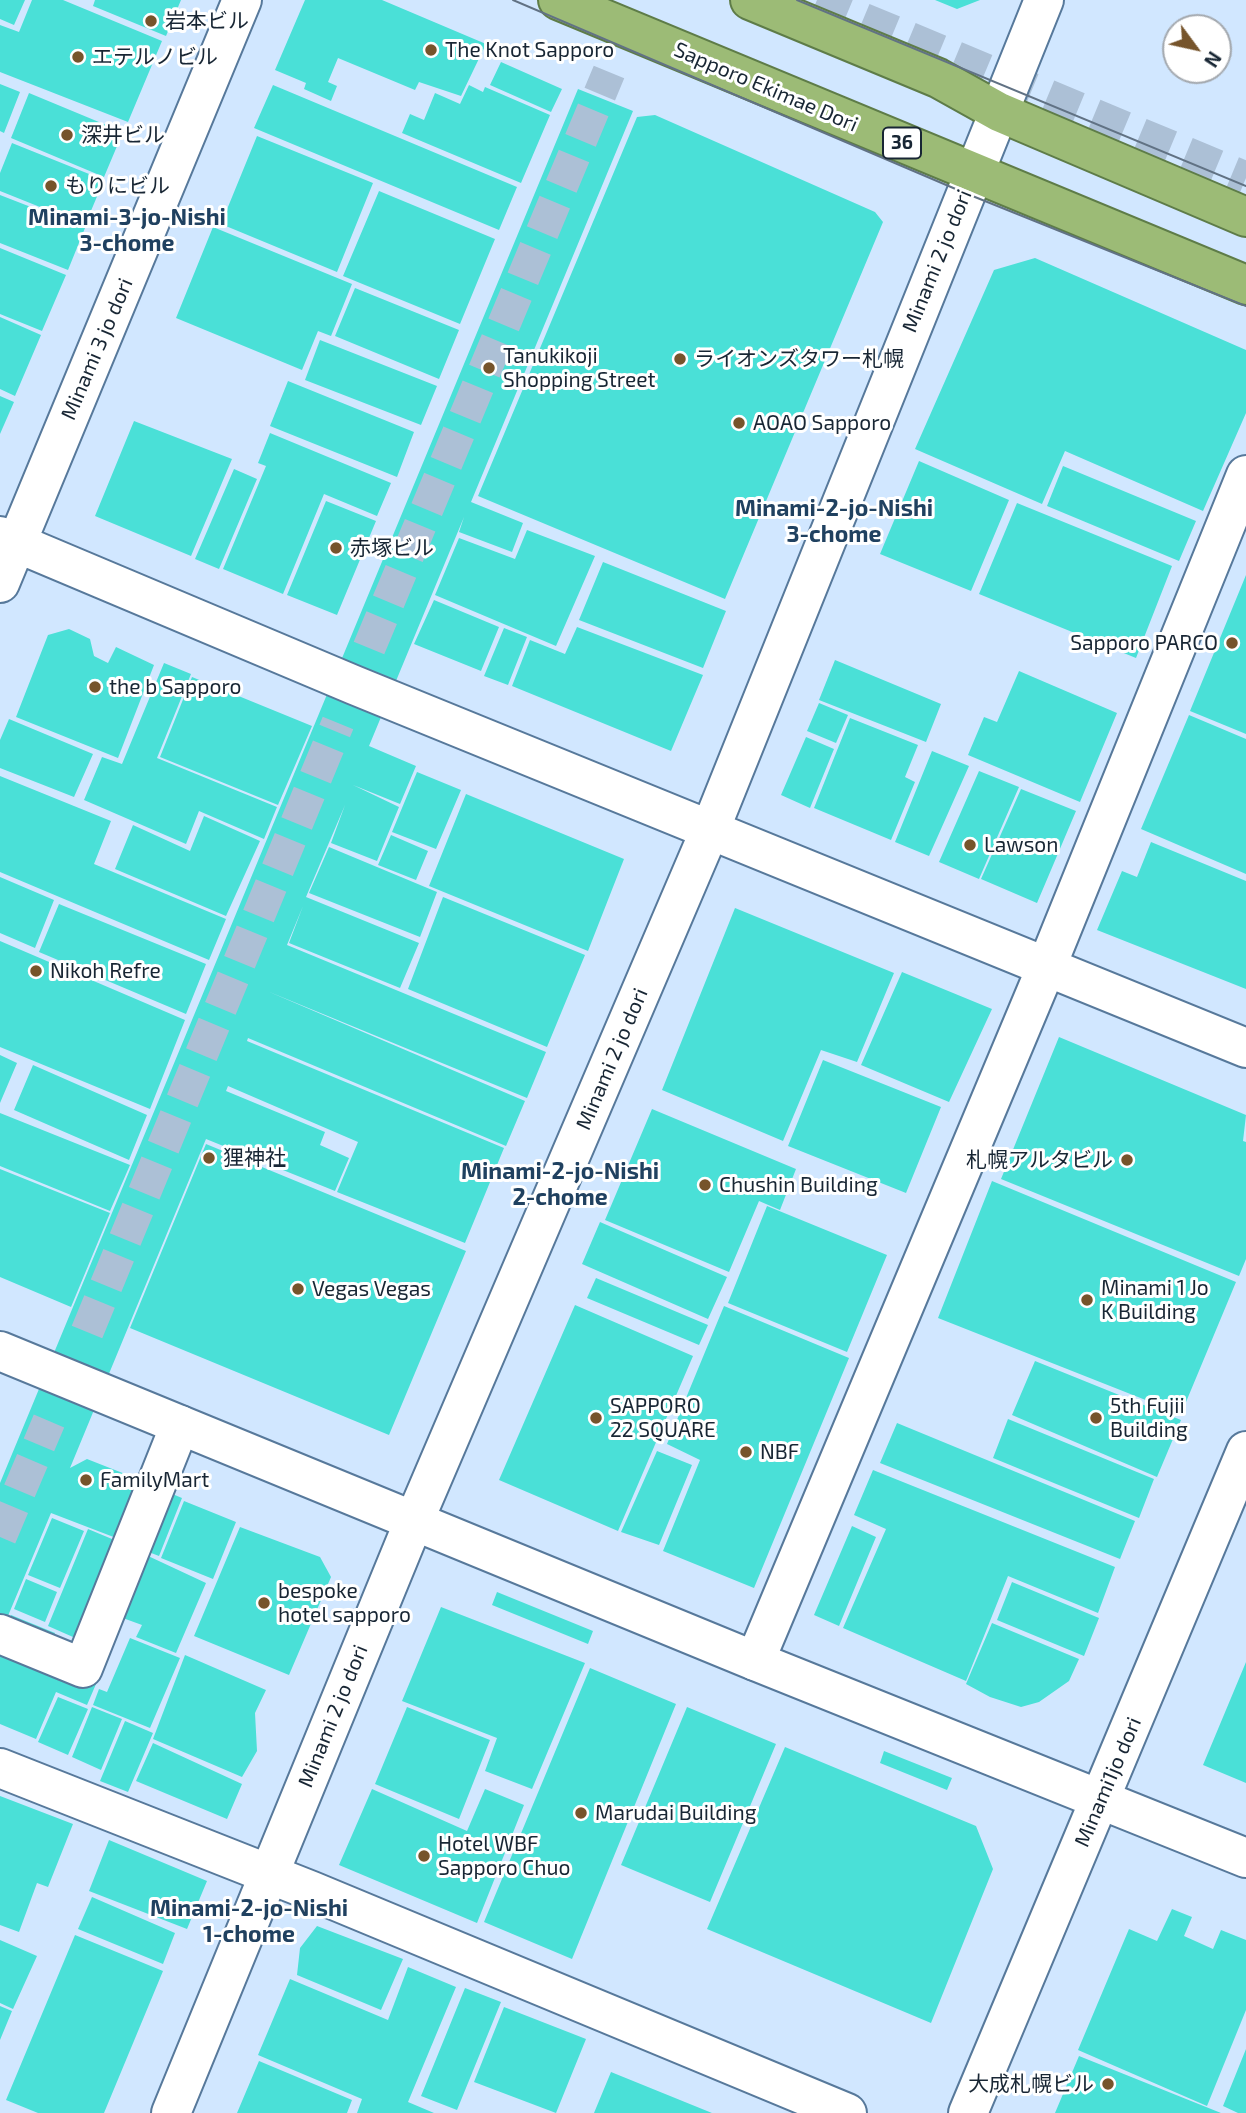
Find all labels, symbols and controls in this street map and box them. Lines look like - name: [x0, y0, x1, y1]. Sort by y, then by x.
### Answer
- place label: 岩本ビル: [165, 8, 249, 34]
- marker: 岩本ビル: [143, 13, 159, 29]
- north arrow: [1162, 14, 1232, 84]
- place label: The Knot Sapporo: [445, 37, 614, 63]
- street label: Sapporo Ekimae Dori: [670, 37, 862, 137]
- marker: The Knot Sapporo: [423, 42, 439, 58]
- place label: エテルノビル: [92, 44, 218, 70]
- text: N: [1200, 48, 1227, 72]
- marker: エテルノビル: [70, 49, 86, 65]
- place label: 深井ビル: [81, 122, 165, 148]
- marker: 深井ビル: [59, 127, 75, 143]
- road number: 36: [883, 127, 921, 158]
- place label: もりにビル: [65, 173, 170, 199]
- marker: もりにビル: [43, 178, 59, 194]
- street label: Minami 2 jo dori: [897, 186, 977, 336]
- district label: Minami-3-jo-Nishi 3-chome: [28, 203, 226, 257]
- street label: Minami 3 jo dori: [56, 274, 138, 424]
- place label: Tanukikoji Shopping Street: [503, 343, 655, 393]
- place label: ライオンズタワー札幌: [694, 346, 904, 372]
- marker: ライオンズタワー札幌: [672, 351, 688, 367]
- marker: Tanukikoji Shopping Street: [481, 360, 497, 376]
- place label: AOAO Sapporo: [753, 410, 891, 436]
- marker: AOAO Sapporo: [731, 415, 747, 431]
- district label: Minami-2-jo-Nishi 3-chome: [735, 494, 933, 548]
- place label: 赤塚ビル: [350, 535, 434, 561]
- marker: 赤塚ビル: [328, 540, 344, 556]
- place label: Sapporo PARCO: [1070, 630, 1218, 656]
- marker: Sapporo PARCO: [1224, 635, 1240, 651]
- place label: the b Sapporo: [109, 674, 241, 700]
- marker: the b Sapporo: [87, 679, 103, 695]
- place label: Lawson: [984, 832, 1058, 858]
- marker: Lawson: [962, 837, 978, 853]
- place label: Nikoh Refre: [50, 958, 161, 984]
- marker: Nikoh Refre: [28, 963, 44, 979]
- street label: Minami 2 jo dori: [571, 984, 653, 1134]
- place label: 狸神社: [223, 1145, 286, 1171]
- place label: 札幌アルタビル: [966, 1147, 1113, 1173]
- marker: 狸神社: [201, 1150, 217, 1166]
- marker: 札幌アルタビル: [1119, 1152, 1135, 1168]
- district label: Minami-2-jo-Nishi 2-chome: [461, 1157, 659, 1211]
- place label: Chushin Building: [719, 1172, 878, 1198]
- marker: Chushin Building: [697, 1177, 713, 1193]
- place label: Minami 1 Jo K Building: [1101, 1275, 1209, 1325]
- place label: Vegas Vegas: [312, 1276, 431, 1302]
- marker: Vegas Vegas: [290, 1281, 306, 1297]
- marker: Minami 1 Jo K Building: [1079, 1292, 1095, 1308]
- place label: SAPPORO 22 SQUARE: [610, 1393, 716, 1443]
- place label: 5th Fujii Building: [1110, 1393, 1188, 1443]
- marker: SAPPORO 22 SQUARE: [588, 1410, 604, 1426]
- marker: 5th Fujii Building: [1088, 1410, 1104, 1426]
- place label: NBF: [760, 1439, 799, 1465]
- marker: NBF: [738, 1444, 754, 1460]
- place label: FamilyMart: [100, 1467, 209, 1493]
- marker: FamilyMart: [78, 1472, 94, 1488]
- place label: bespoke hotel sapporo: [278, 1578, 411, 1628]
- marker: bespoke hotel sapporo: [256, 1595, 272, 1611]
- street label: Minami 2 jo dori: [293, 1641, 373, 1791]
- street label: Minami1jo dori: [1069, 1713, 1147, 1851]
- place label: Marudai Building: [595, 1800, 756, 1826]
- marker: Marudai Building: [573, 1805, 589, 1821]
- place label: Hotel WBF Sapporo Chuo: [438, 1831, 570, 1881]
- marker: Hotel WBF Sapporo Chuo: [416, 1848, 432, 1864]
- district label: Minami-2-jo-Nishi 1-chome: [150, 1894, 348, 1948]
- place label: 大成札幌ビル: [968, 2071, 1094, 2097]
- marker: 大成札幌ビル: [1100, 2076, 1116, 2092]

